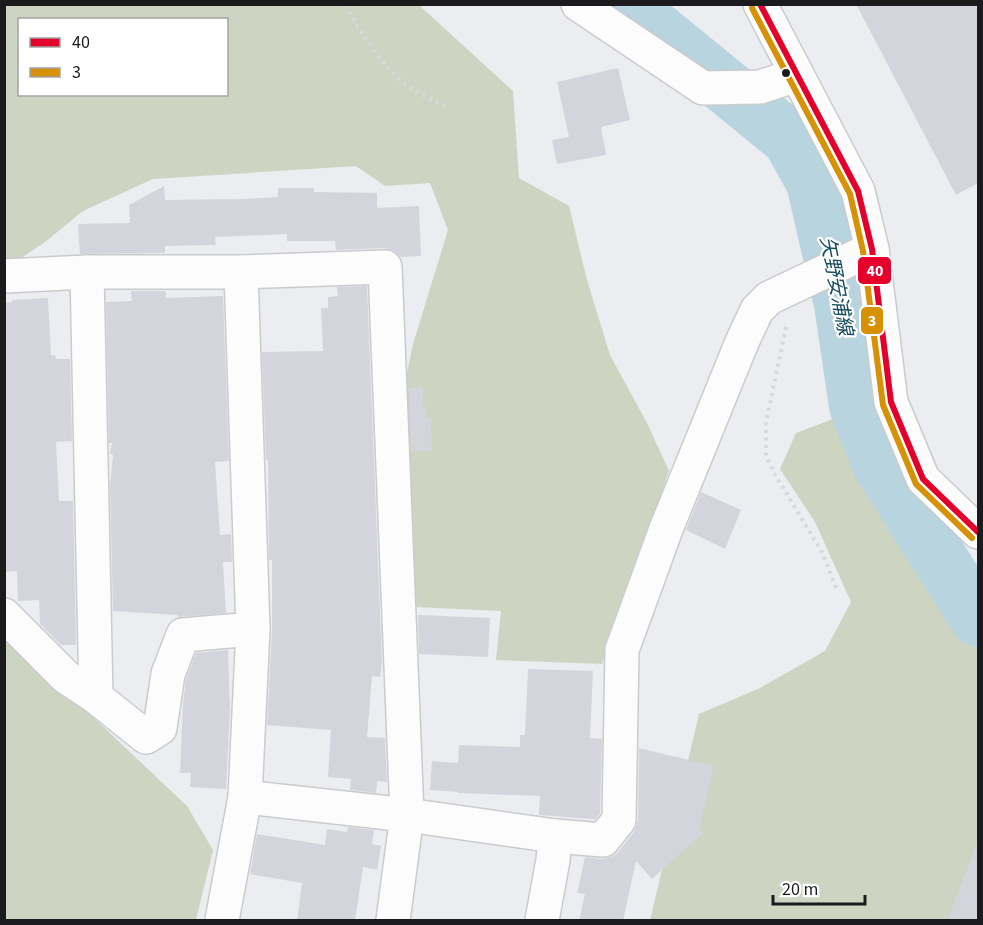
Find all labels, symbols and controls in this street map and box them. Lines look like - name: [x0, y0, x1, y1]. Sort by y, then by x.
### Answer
- legend: [18, 18, 228, 96]
- text: 40: [72, 30, 90, 55]
- text: 3: [72, 60, 81, 85]
- unlabelled marker: [780, 67, 792, 79]
- water label: 矢野安浦線: [813, 234, 860, 341]
- line badge: 40: [857, 256, 892, 285]
- text: 40: [867, 260, 883, 282]
- line badge: 3: [860, 306, 884, 335]
- text: 3: [868, 310, 876, 332]
- scale bar: [773, 868, 864, 906]
- text: 20 m: [782, 877, 818, 902]

